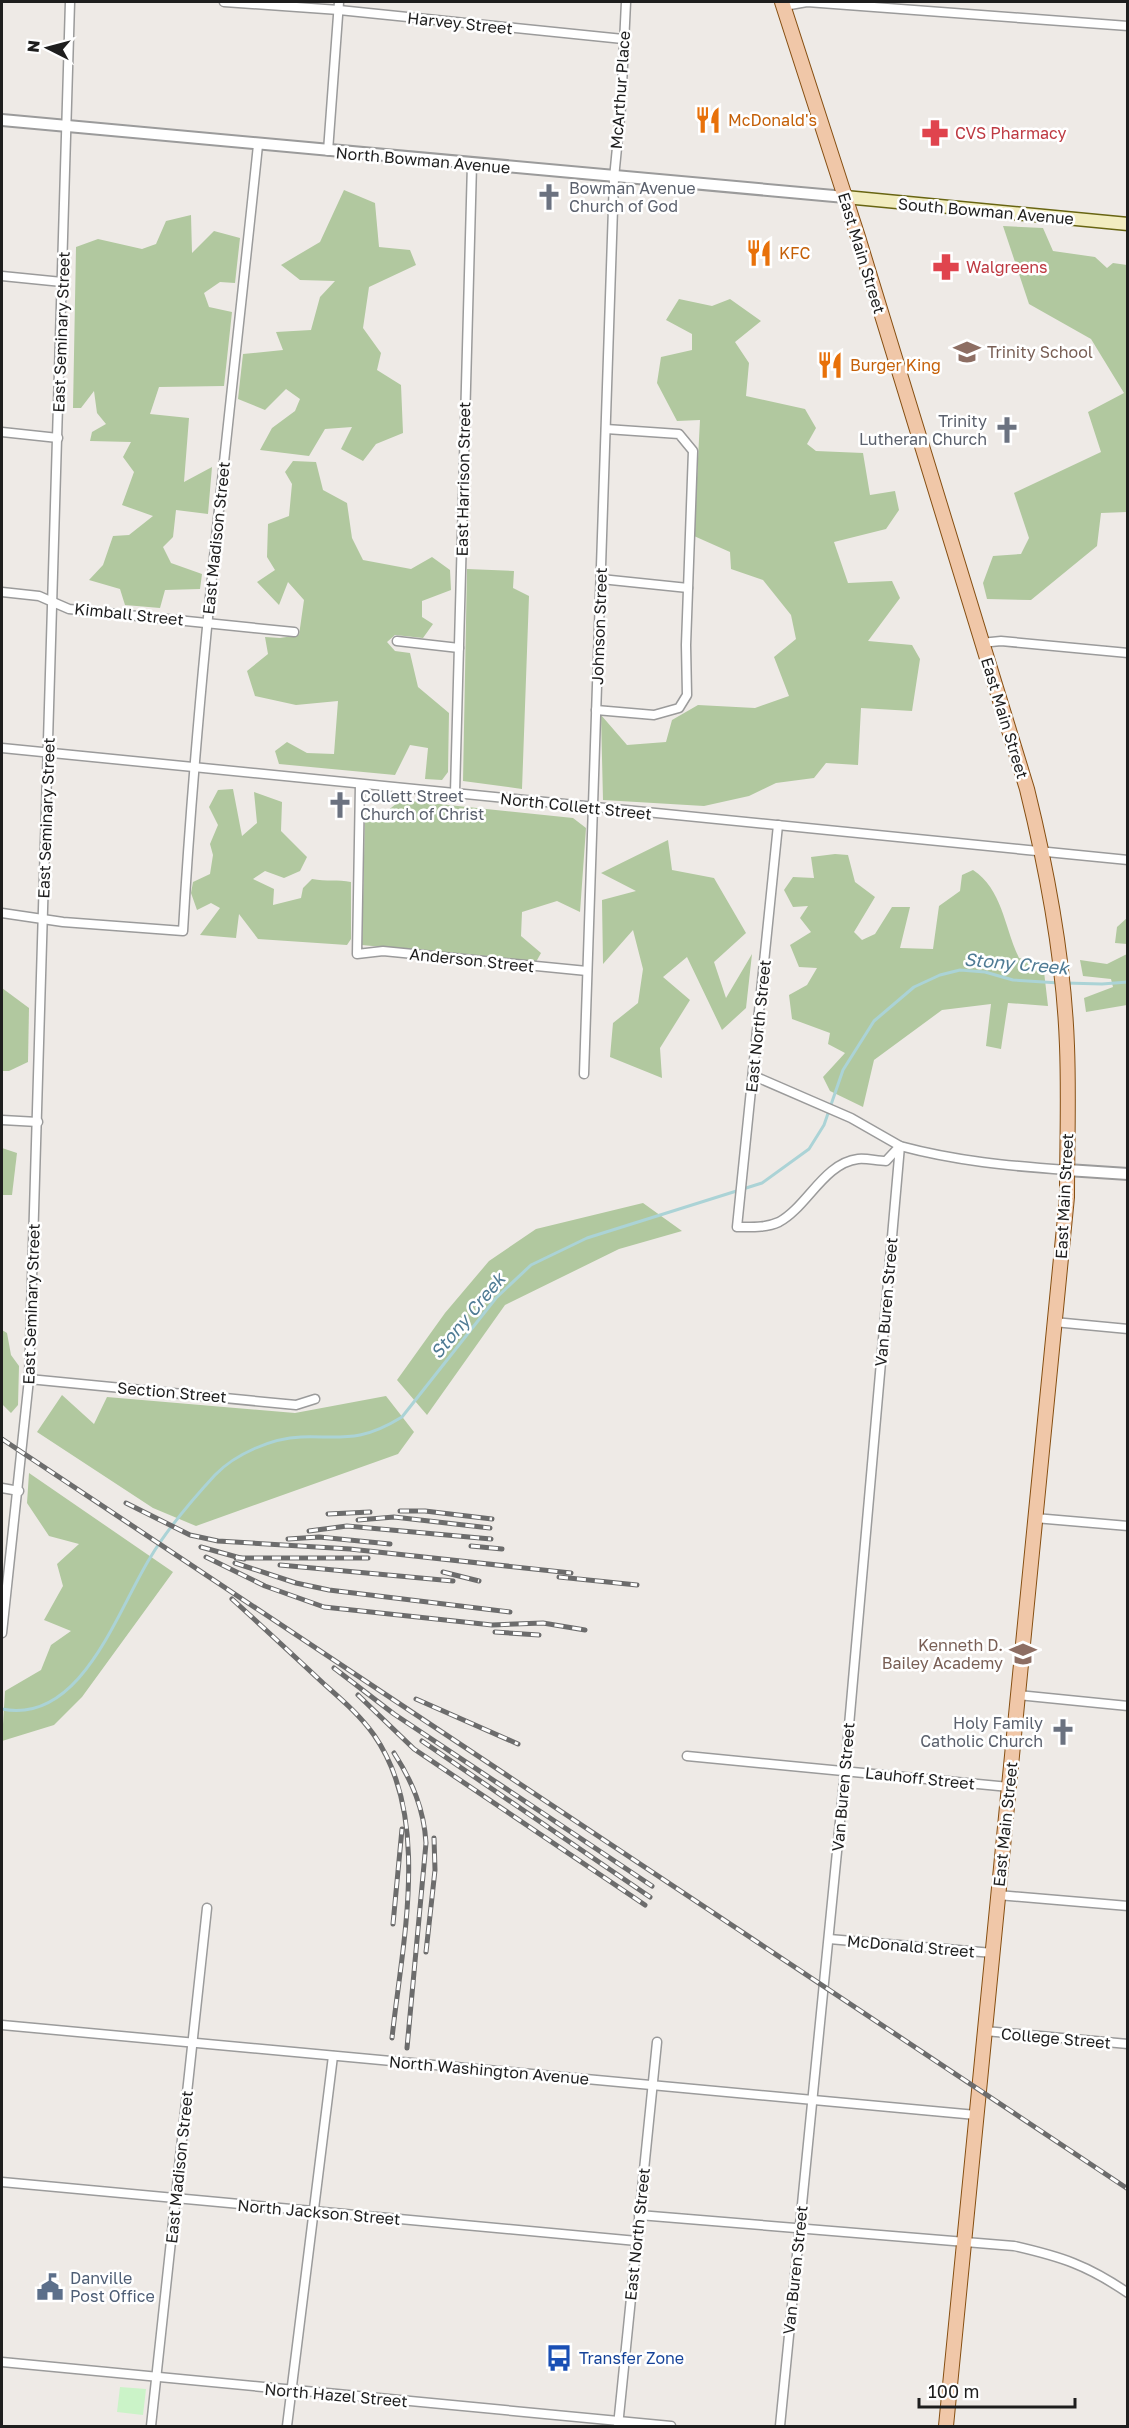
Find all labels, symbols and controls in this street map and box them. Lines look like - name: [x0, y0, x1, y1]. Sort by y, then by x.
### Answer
- street label: Harvey Street: [406, 8, 514, 38]
- north arrow: [18, 18, 78, 78]
- street label: McArthur Place: [606, 30, 634, 150]
- text: N: [23, 39, 44, 54]
- restaurant icon: McDonald's: [693, 105, 723, 135]
- place label: McDonald's: [728, 110, 817, 130]
- pharmacy icon: CVS Pharmacy: [920, 118, 950, 148]
- place label: CVS Pharmacy: [955, 123, 1066, 143]
- street label: North Bowman Avenue: [335, 142, 511, 178]
- place label: Bowman Avenue Church of God: [569, 178, 696, 216]
- church icon: Bowman Avenue Church of God: [534, 182, 564, 212]
- street label: East Main Street: [834, 190, 890, 316]
- street label: South Bowman Avenue: [897, 193, 1075, 229]
- restaurant icon: KFC: [744, 238, 774, 268]
- place label: KFC: [779, 243, 810, 263]
- street label: East Seminary Street: [48, 251, 74, 413]
- pharmacy icon: Walgreens: [931, 252, 961, 282]
- place label: Walgreens: [966, 257, 1048, 277]
- school or university icon: Trinity School: [952, 337, 982, 367]
- place label: Trinity School: [987, 342, 1093, 362]
- restaurant icon: Burger King: [815, 350, 845, 380]
- place label: Burger King: [850, 355, 941, 375]
- street label: East Harrison Street: [452, 401, 474, 557]
- place label: Trinity Lutheran Church: [859, 411, 987, 449]
- church icon: Trinity Lutheran Church: [992, 415, 1022, 445]
- street label: East Madison Street: [198, 461, 234, 615]
- street label: Johnson Street: [587, 567, 611, 685]
- street label: Kimball Street: [73, 598, 185, 630]
- street label: East Main Street: [977, 655, 1033, 781]
- street label: East Seminary Street: [33, 737, 59, 899]
- place label: Collett Street Church of Christ: [360, 786, 484, 824]
- street label: North Collett Street: [499, 788, 653, 824]
- church icon: Collett Street Church of Christ: [325, 790, 355, 820]
- street label: Anderson Street: [409, 944, 535, 976]
- water label: Stony Creek: [963, 947, 1071, 979]
- street label: East North Street: [741, 959, 775, 1093]
- street label: East Main Street: [1051, 1133, 1077, 1259]
- street label: East Seminary Street: [18, 1223, 44, 1385]
- street label: Van Buren Street: [870, 1237, 902, 1367]
- water label: Stony Creek: [425, 1267, 510, 1362]
- street label: Section Street: [116, 1377, 228, 1407]
- place label: Kenneth D. Bailey Academy: [882, 1635, 1003, 1673]
- school or university icon: Kenneth D. Bailey Academy: [1008, 1639, 1038, 1669]
- place label: Holy Family Catholic Church: [920, 1713, 1043, 1751]
- church icon: Holy Family Catholic Church: [1048, 1717, 1078, 1747]
- street label: Van Buren Street: [827, 1722, 859, 1852]
- street label: East Main Street: [988, 1760, 1022, 1888]
- street label: Lauhoff Street: [864, 1762, 976, 1794]
- street label: McDonald Street: [846, 1930, 976, 1962]
- street label: College Street: [1000, 2023, 1112, 2053]
- street label: North Washington Avenue: [388, 2051, 590, 2089]
- street label: East Madison Street: [161, 2090, 197, 2244]
- street label: East North Street: [620, 2167, 654, 2301]
- street label: North Jackson Street: [237, 2195, 401, 2229]
- street label: Van Buren Street: [778, 2205, 812, 2335]
- place label: Danville Post Office: [70, 2268, 155, 2306]
- public building icon: Danville Post Office: [35, 2272, 65, 2302]
- bus stop icon: Transfer Zone: [544, 2343, 574, 2373]
- place label: Transfer Zone: [579, 2348, 684, 2368]
- scale bar: [919, 2371, 1075, 2409]
- street label: North Hazel Street: [264, 2379, 408, 2411]
- text: 100 m: [928, 2380, 979, 2402]

